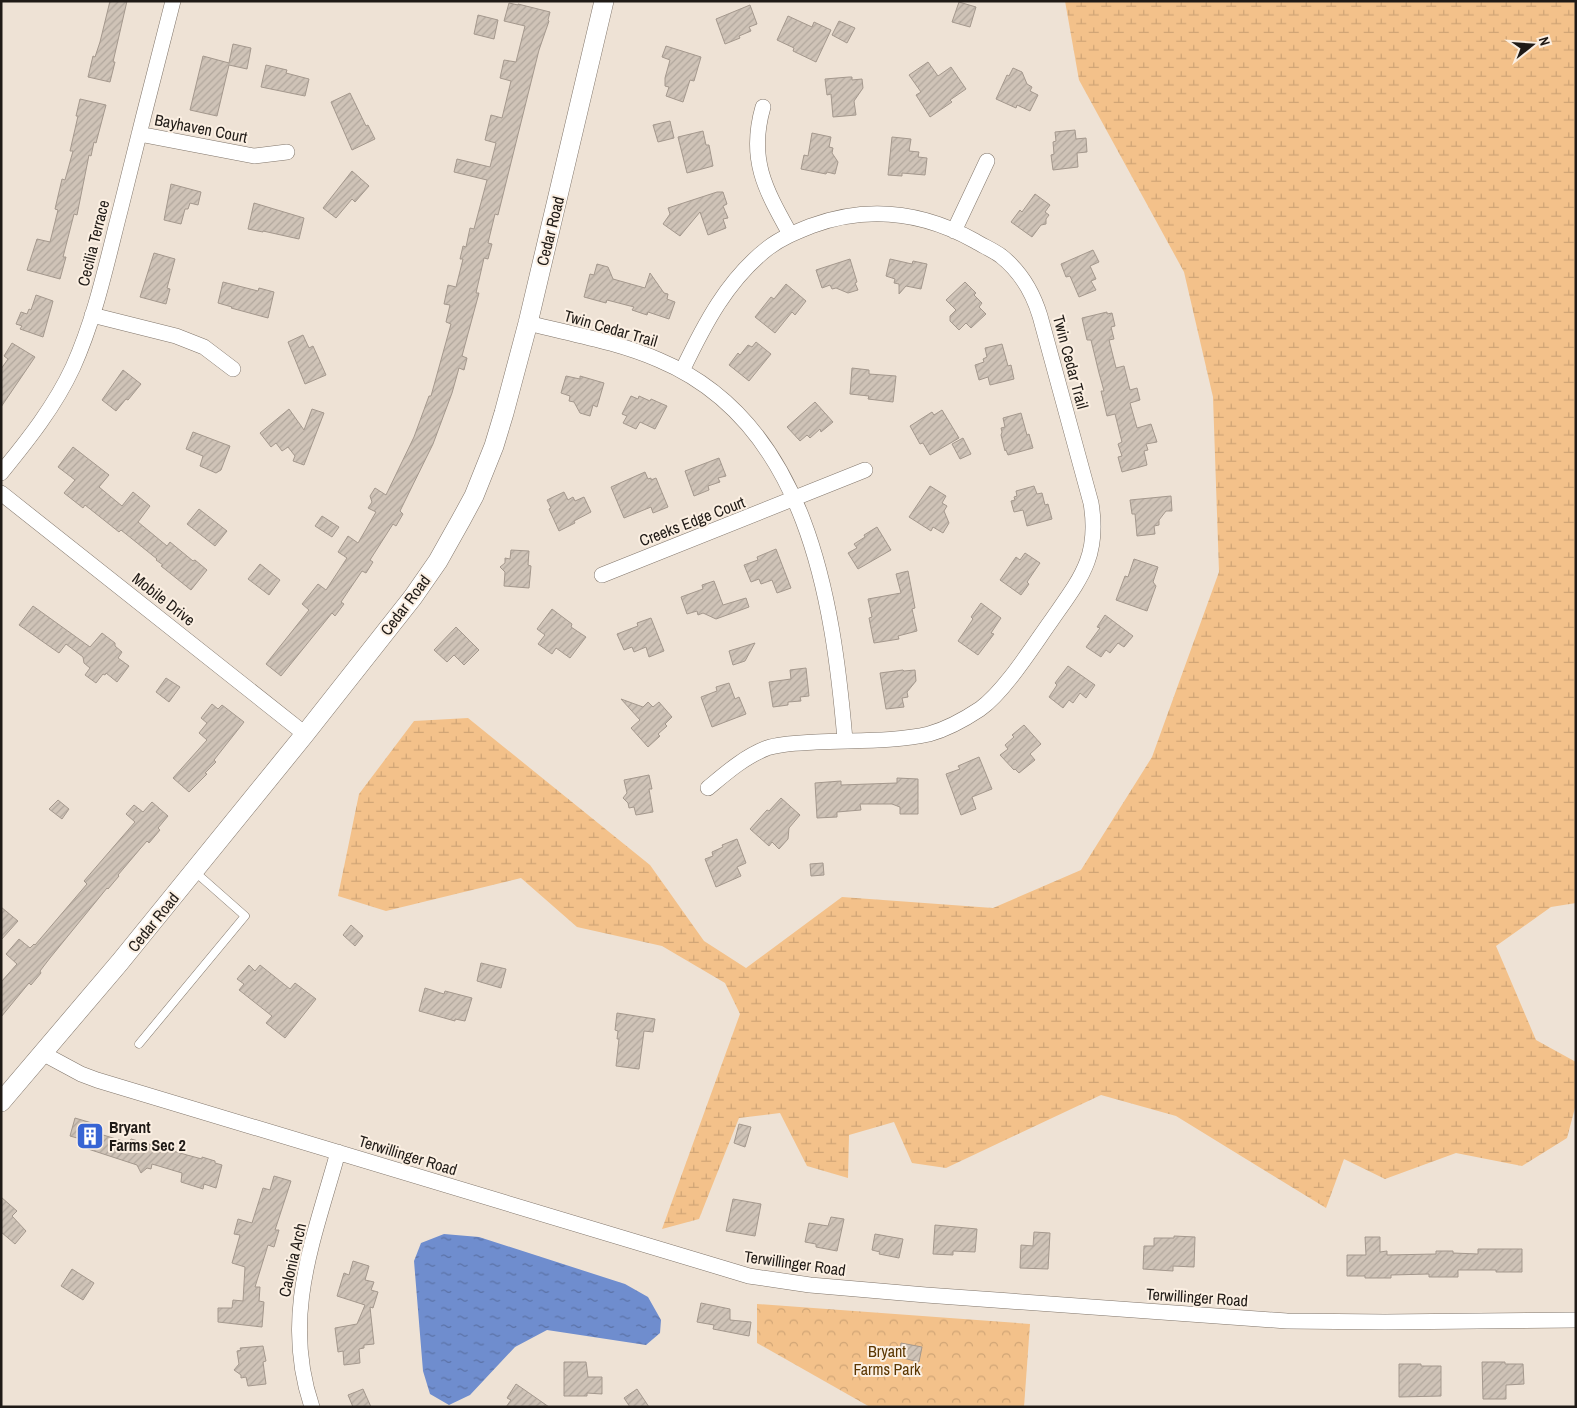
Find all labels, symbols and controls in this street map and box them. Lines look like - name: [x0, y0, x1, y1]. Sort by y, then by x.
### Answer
- north arrow: [1507, 20, 1557, 70]
- text: N: [1535, 35, 1554, 48]
- street label: Bayhaven Court: [153, 108, 250, 148]
- street label: Cedar Road: [531, 194, 569, 268]
- street label: Cecilia Terrace: [72, 198, 114, 288]
- street label: Twin Cedar Trail: [562, 304, 660, 352]
- street label: Twin Cedar Trail: [1048, 313, 1094, 411]
- street label: Creeks Edge Court: [636, 491, 748, 551]
- street label: Mobile Drive: [128, 567, 200, 631]
- street label: Cedar Road: [375, 570, 435, 640]
- street label: Cedar Road: [122, 888, 184, 956]
- place label: Bryant Farms Sec 2: [109, 1116, 186, 1156]
- building icon: Bryant Farms Sec 2: [75, 1121, 105, 1151]
- street label: Terwillinger Road: [356, 1130, 460, 1180]
- street label: Calonia Arch: [273, 1221, 311, 1299]
- street label: Terwillinger Road: [743, 1245, 847, 1281]
- street label: Terwillinger Road: [1145, 1282, 1249, 1312]
- park label: Bryant Farms Park: [853, 1340, 921, 1380]

